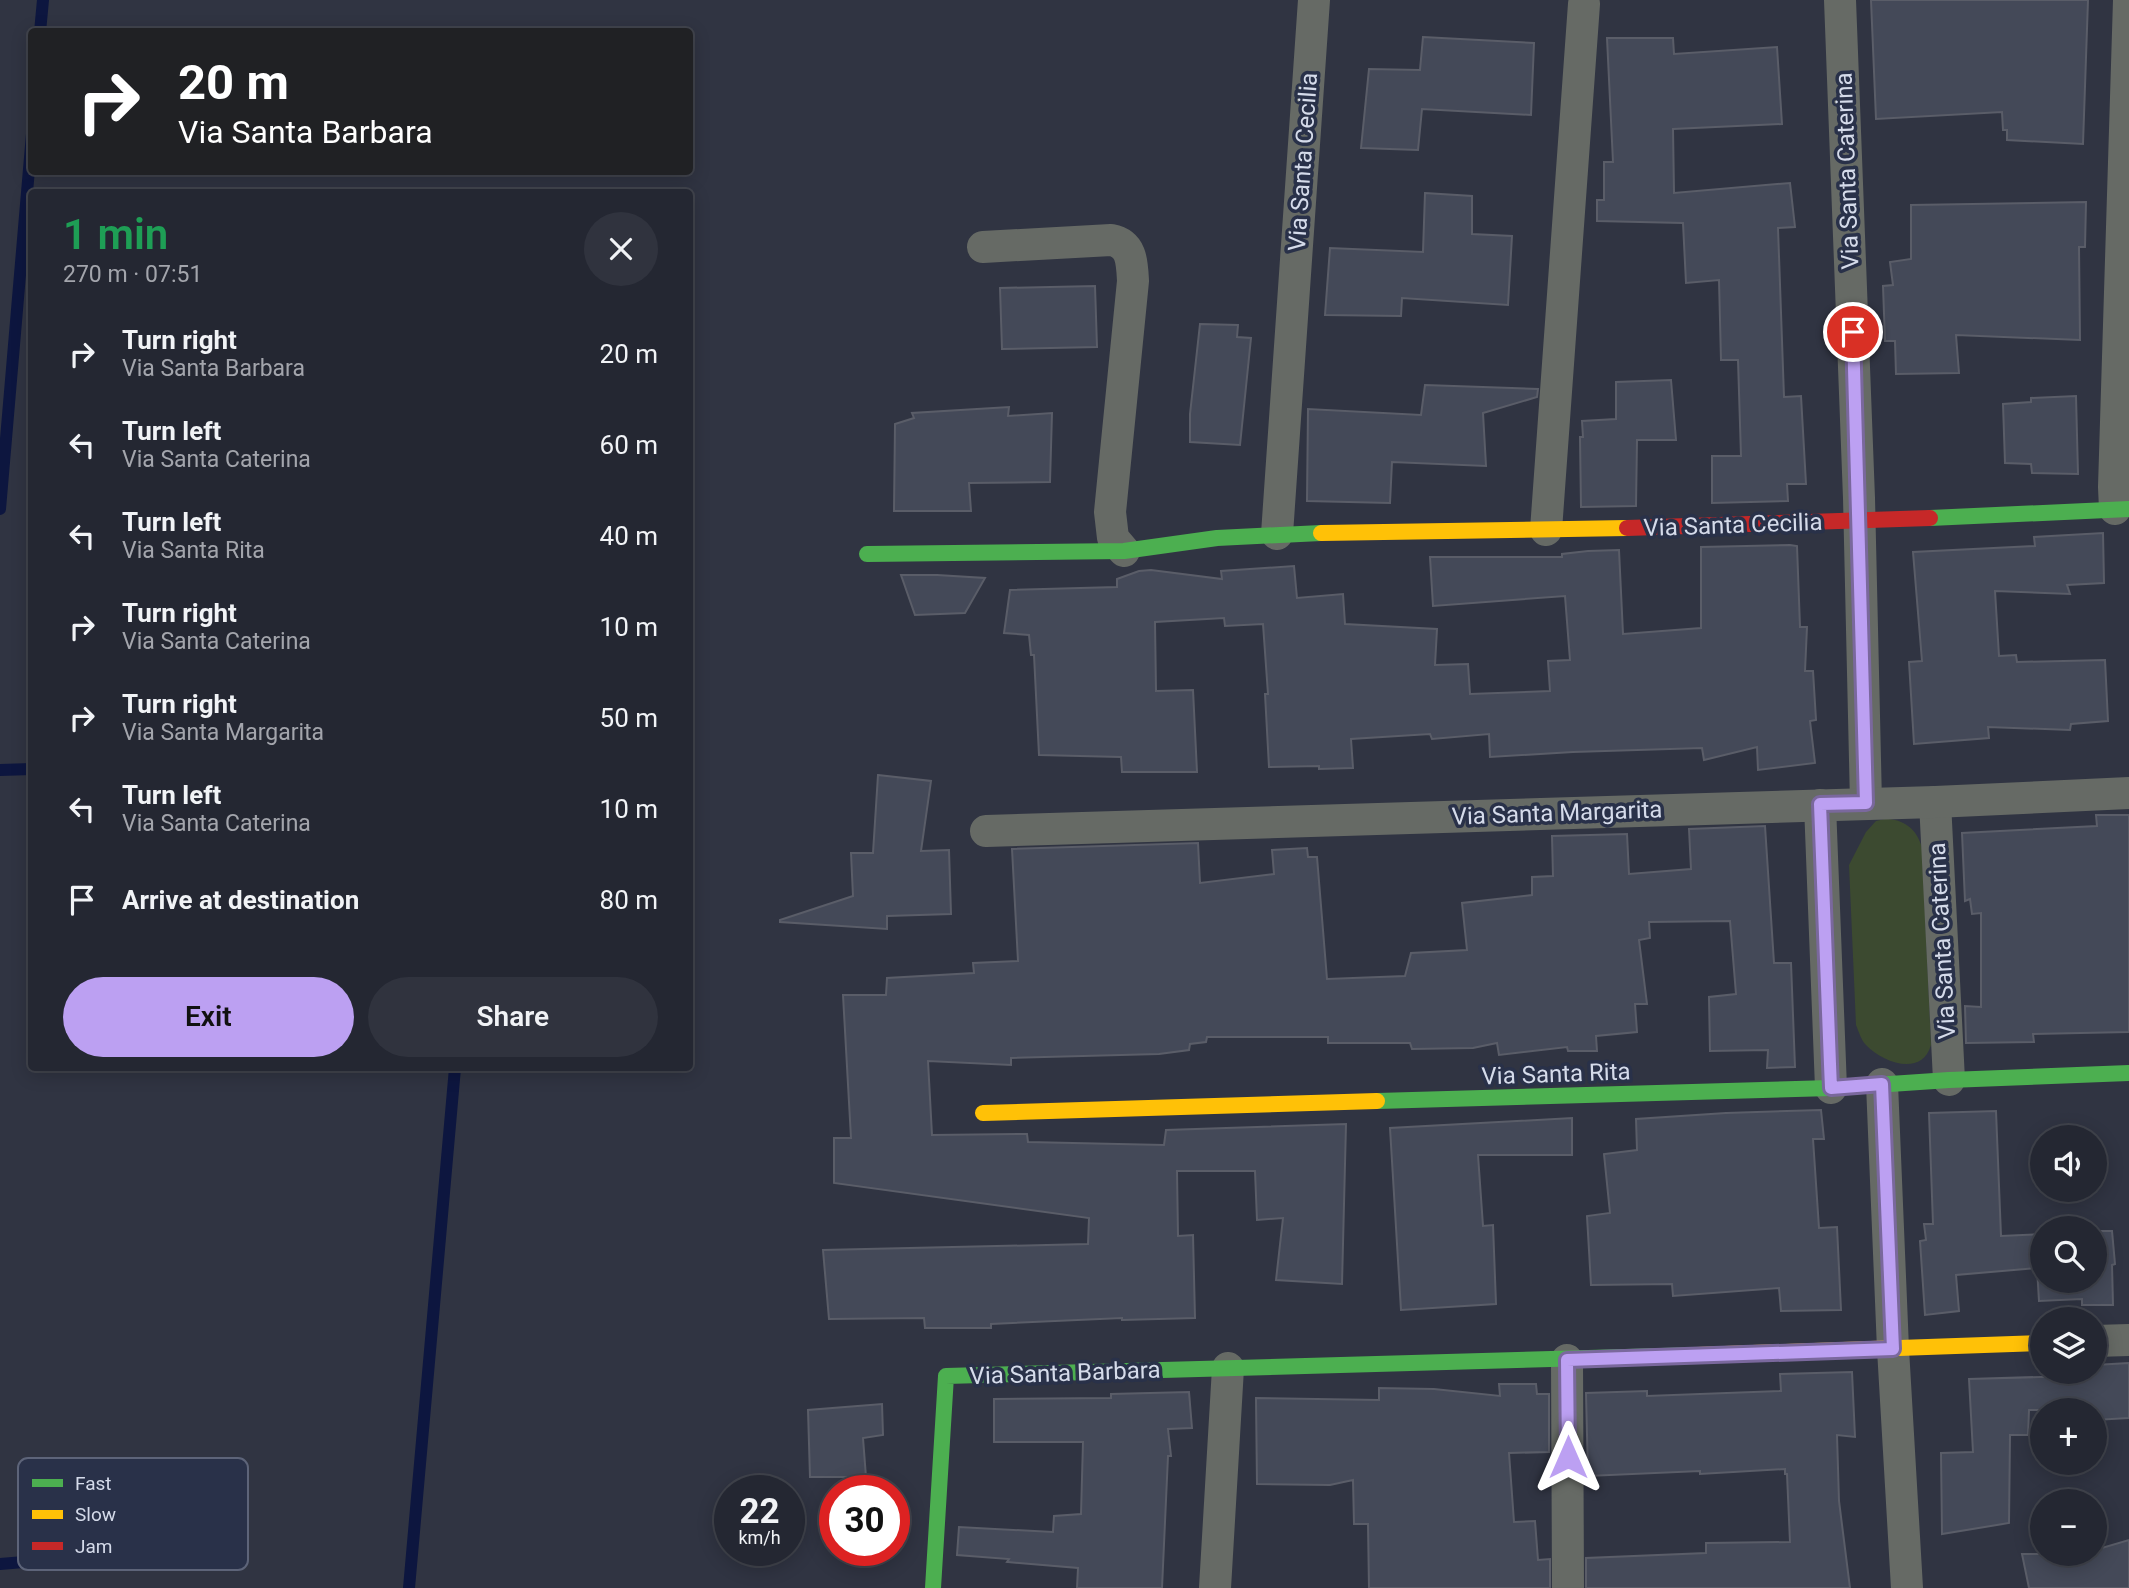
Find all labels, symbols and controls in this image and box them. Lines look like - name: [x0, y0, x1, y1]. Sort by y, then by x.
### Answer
- text: 20 m: [178, 54, 289, 111]
- icon: right: [63, 56, 154, 147]
- street label: Via Santa Cecilia: [1283, 72, 1323, 252]
- street label: Via Santa Caterina: [1830, 72, 1864, 270]
- text: Via Santa Barbara: [178, 113, 433, 151]
- text: 1 min: [63, 210, 168, 259]
- button: close: [584, 212, 658, 286]
- text: 270 m · 07:51: [63, 261, 202, 288]
- pin: [1823, 302, 1883, 362]
- icon: arrive: [1834, 313, 1872, 351]
- text: Turn right: [122, 325, 237, 355]
- icon: right: [63, 335, 101, 373]
- text: 20 m: [600, 339, 658, 369]
- text: Via Santa Barbara: [122, 355, 305, 382]
- text: Turn left: [122, 416, 221, 446]
- icon: left: [63, 426, 101, 464]
- text: 60 m: [600, 430, 658, 460]
- text: Via Santa Caterina: [122, 446, 311, 473]
- text: Turn left: [122, 507, 221, 537]
- street label: Via Santa Cecilia: [1643, 508, 1823, 542]
- icon: left: [63, 517, 101, 555]
- text: 40 m: [600, 521, 658, 551]
- text: Via Santa Rita: [122, 537, 265, 564]
- text: Turn right: [122, 598, 237, 628]
- icon: right: [63, 608, 101, 646]
- text: 10 m: [600, 612, 658, 642]
- text: Via Santa Caterina: [122, 628, 311, 655]
- text: Turn right: [122, 689, 237, 719]
- icon: right: [63, 699, 101, 737]
- text: 50 m: [600, 703, 658, 733]
- text: Via Santa Margarita: [122, 719, 324, 746]
- text: Turn left: [122, 780, 221, 810]
- icon: left: [63, 790, 101, 828]
- text: 10 m: [600, 794, 658, 824]
- street label: Via Santa Margarita: [1451, 795, 1663, 831]
- text: Via Santa Caterina: [122, 810, 311, 837]
- street label: Via Santa Caterina: [1923, 842, 1961, 1040]
- icon: arrive: [63, 881, 101, 919]
- text: Arrive at destination: [122, 885, 359, 915]
- text: 80 m: [600, 885, 658, 915]
- button: Exit: [63, 977, 354, 1057]
- button: Share: [368, 977, 658, 1057]
- street label: Via Santa Rita: [1481, 1057, 1631, 1091]
- map controls: [2030, 1125, 2107, 1566]
- button: sound: [2030, 1125, 2107, 1202]
- button: search: [2030, 1216, 2107, 1293]
- button: layers: [2030, 1307, 2107, 1384]
- street label: Via Santa Barbara: [969, 1356, 1161, 1390]
- button: +: [2030, 1398, 2107, 1475]
- position arrow: [1531, 1420, 1605, 1494]
- legend: [18, 1458, 248, 1570]
- text: Fast: [75, 1472, 112, 1495]
- speed limit sign: 30: [819, 1475, 910, 1566]
- button: −: [2030, 1489, 2107, 1566]
- text: 22: [739, 1491, 780, 1532]
- text: Slow: [75, 1503, 116, 1526]
- text: km/h: [738, 1527, 781, 1548]
- text: Jam: [75, 1535, 112, 1558]

